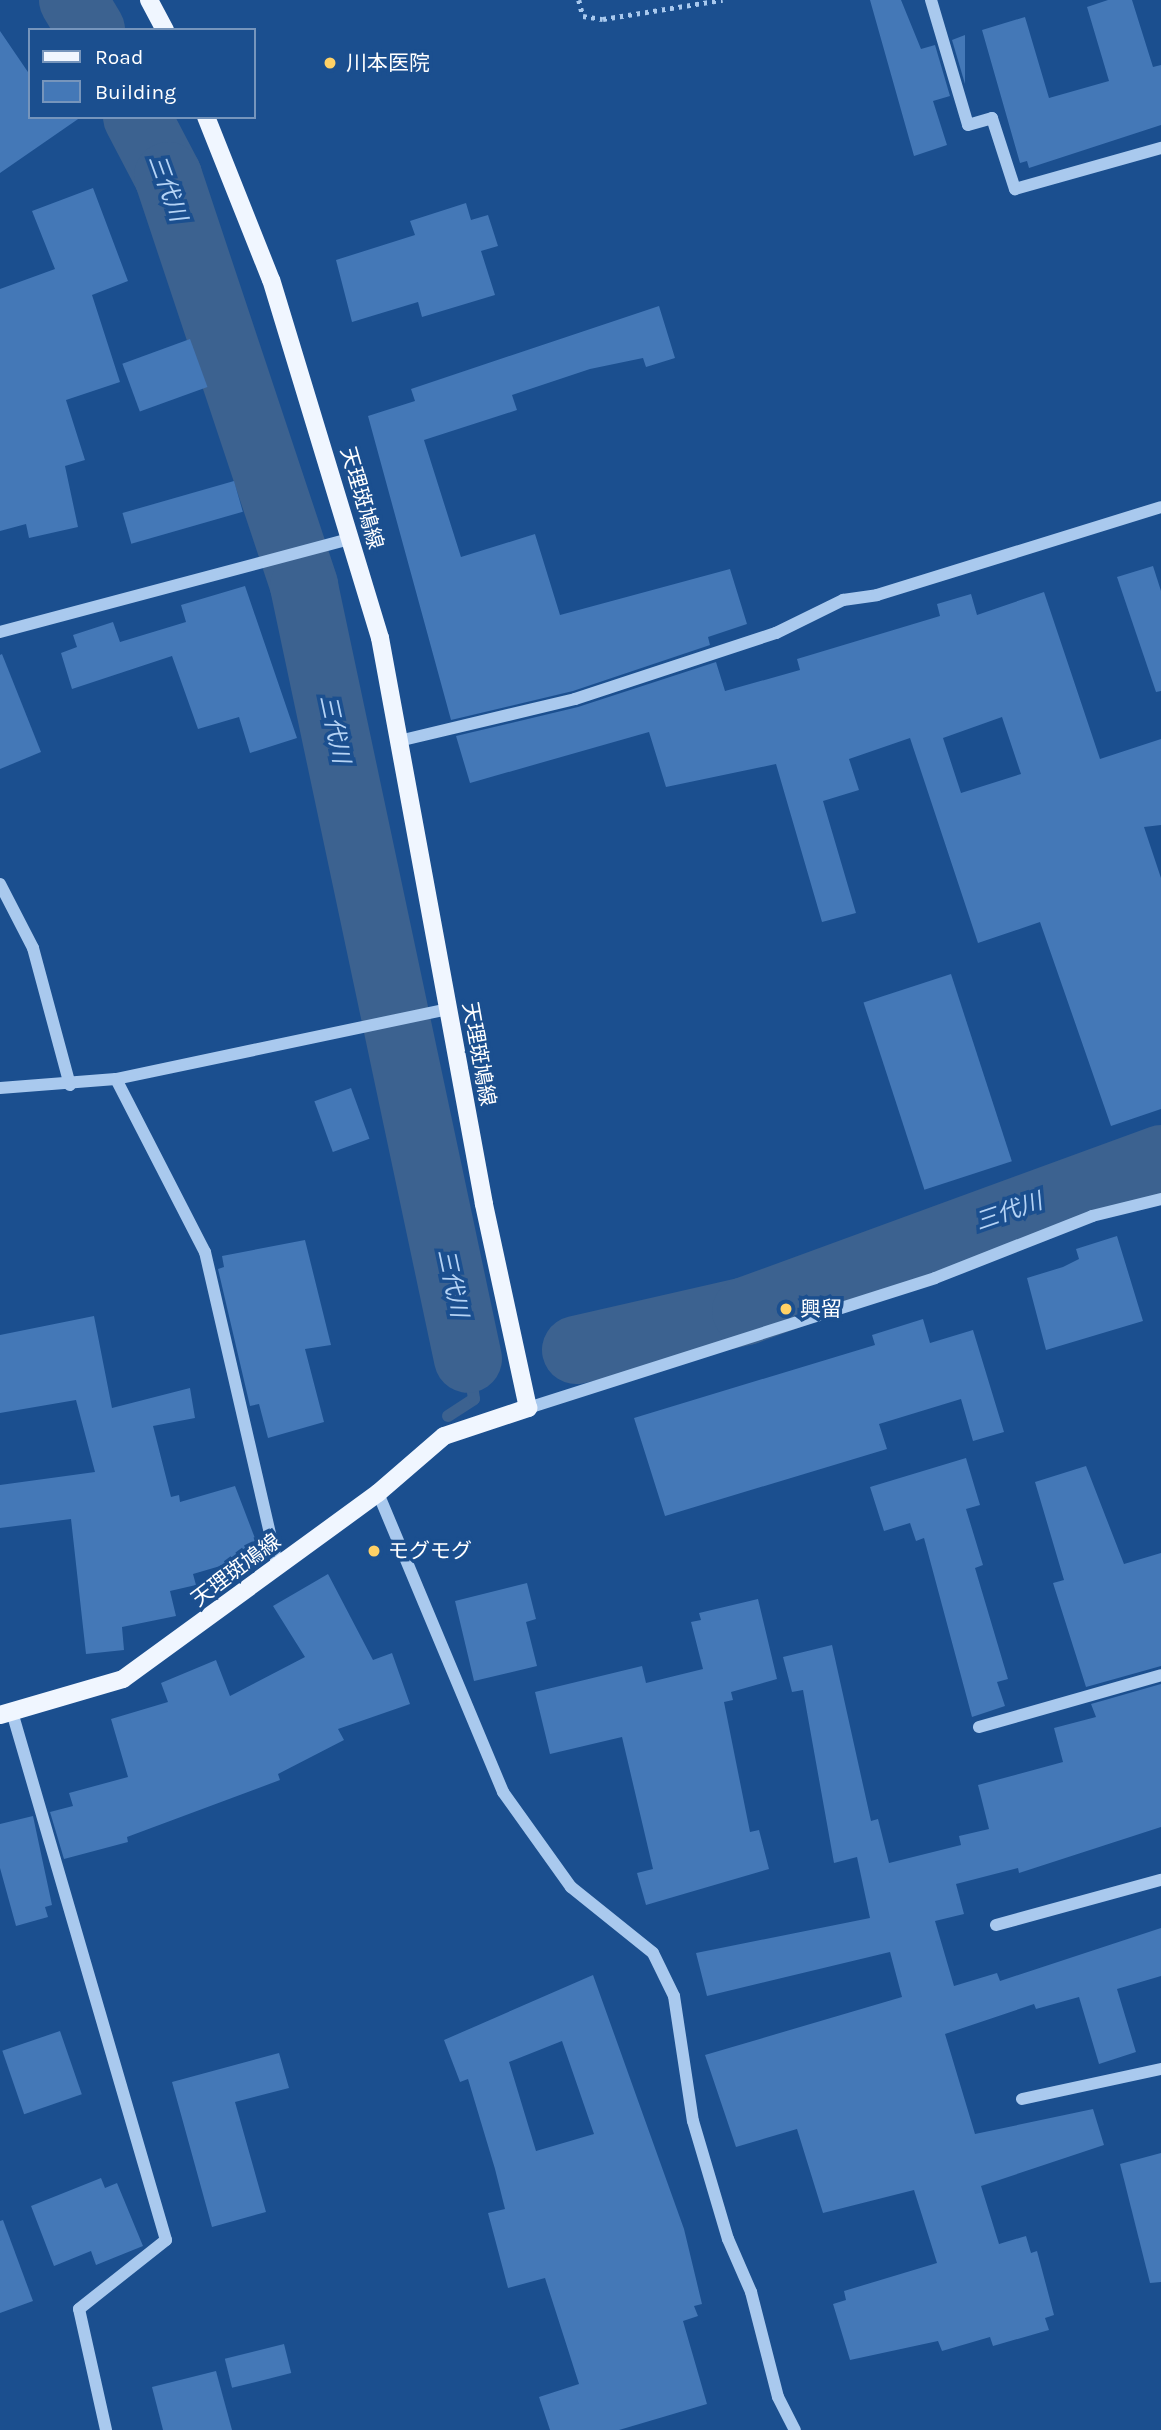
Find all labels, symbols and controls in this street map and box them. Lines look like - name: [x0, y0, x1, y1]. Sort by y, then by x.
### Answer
- legend: [28, 28, 256, 119]
- text: Road: [95, 45, 143, 69]
- place label: 川本医院: [346, 50, 430, 76]
- marker: 川本医院: [320, 53, 340, 73]
- text: Building: [95, 80, 176, 104]
- water label: 三代川: [142, 151, 192, 225]
- street label: 天理斑鳩線: [335, 444, 389, 552]
- water label: 三代川: [313, 692, 355, 766]
- street label: 天理斑鳩線: [457, 1000, 501, 1108]
- water label: 三代川: [972, 1188, 1046, 1236]
- water label: 三代川: [431, 1246, 473, 1320]
- place label: 興留: [800, 1296, 842, 1322]
- marker: 興留: [778, 1301, 794, 1317]
- street label: 天理斑鳩線: [186, 1528, 286, 1612]
- place label: モグモグ: [388, 1538, 472, 1564]
- marker: モグモグ: [366, 1543, 382, 1559]

